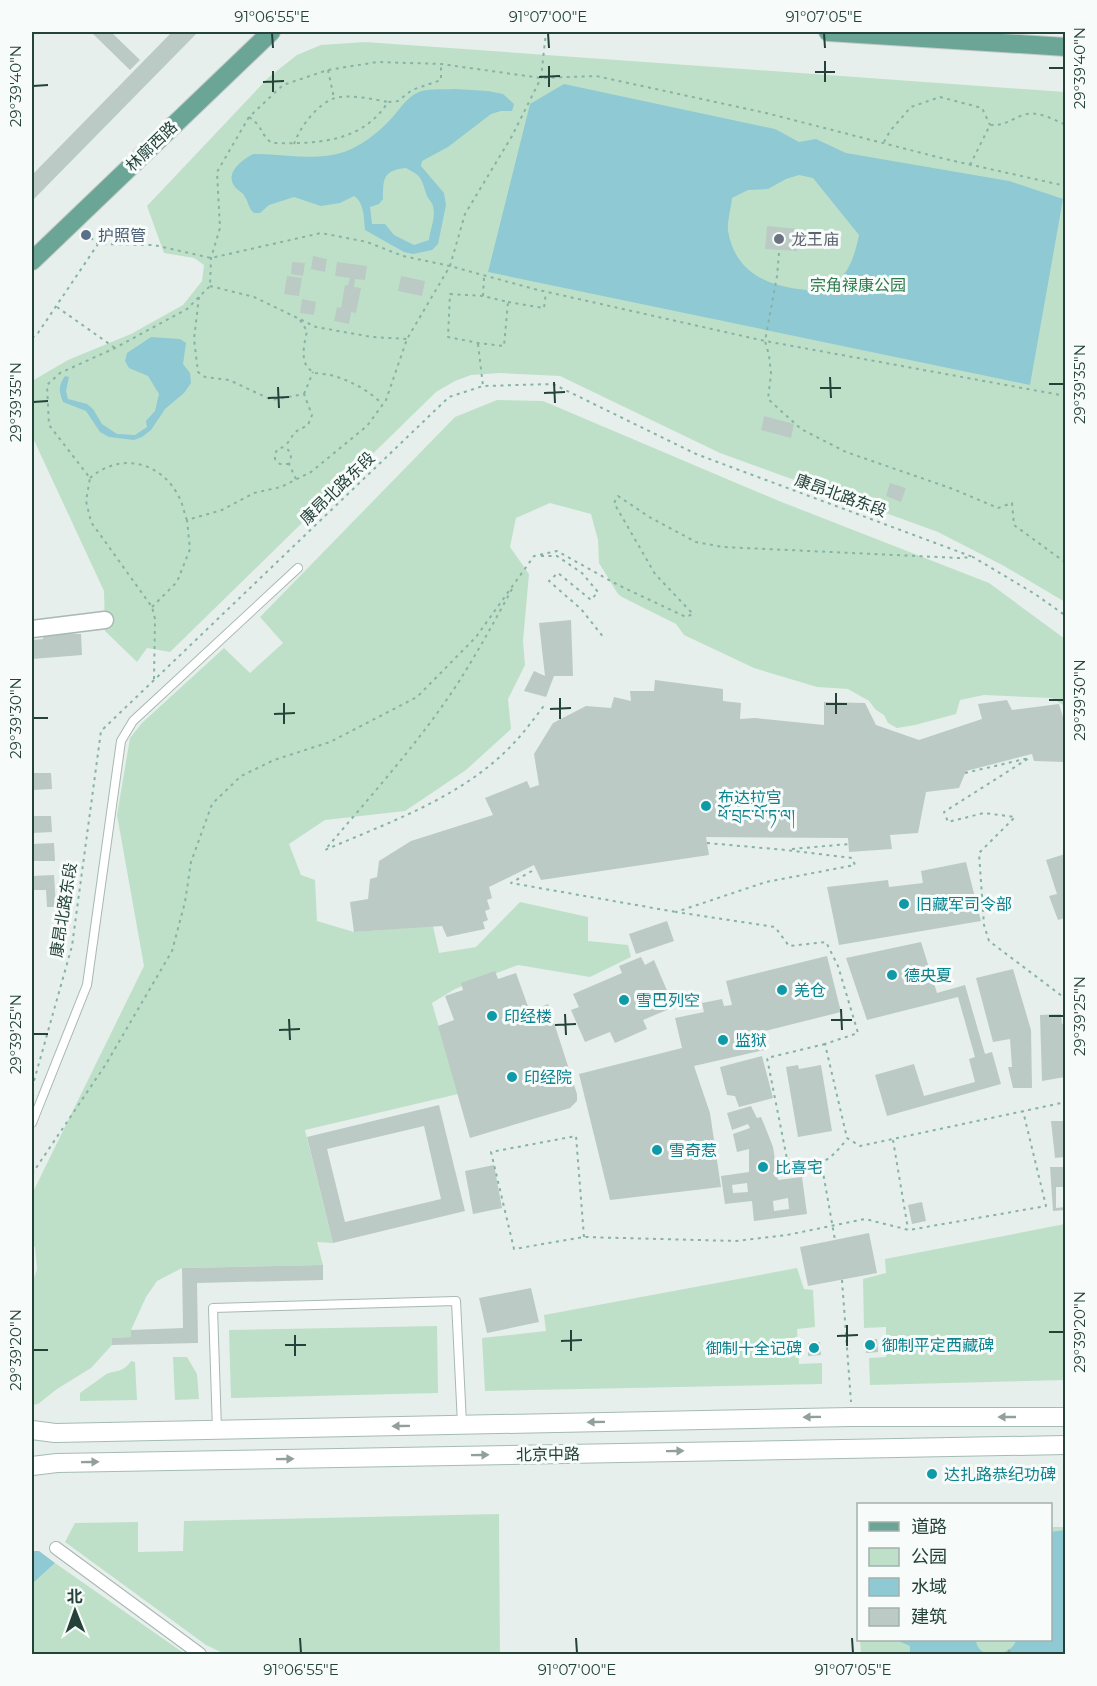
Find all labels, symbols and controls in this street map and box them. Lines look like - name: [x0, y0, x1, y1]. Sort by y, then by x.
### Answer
- text: 91°06'55"E: [234, 7, 310, 26]
- text: 91°07'00"E: [509, 7, 587, 26]
- text: 91°07'05"E: [785, 7, 863, 26]
- text: 29°39'40"N: [1070, 27, 1089, 109]
- text: 29°39'40"N: [6, 45, 25, 127]
- street label: 林廓西路: [122, 117, 181, 175]
- place label: 护照管: [98, 226, 146, 245]
- marker: 护照管: [79, 228, 93, 242]
- place label: 龙王庙: [791, 230, 839, 249]
- marker: 龙王庙: [772, 232, 786, 246]
- park label: 宗角禄康公园: [810, 276, 906, 295]
- text: 29°39'35"N: [1070, 344, 1089, 424]
- text: 29°39'35"N: [6, 362, 25, 442]
- street label: 康昂北路东段: [296, 448, 378, 529]
- street label: 康昂北路东段: [792, 470, 889, 521]
- text: 29°39'30"N: [1070, 659, 1089, 741]
- text: 29°39'30"N: [6, 677, 25, 759]
- place label: 布达拉宫 ཕོ་བྲང་པོ་ཏ་ལ།: [717, 788, 795, 829]
- marker: 布达拉宫 ཕོ་བྲང་པོ་ཏ་ལ།: [699, 799, 713, 813]
- street label: 康昂北路东段: [47, 861, 80, 959]
- place label: 旧藏军司令部: [916, 895, 1012, 914]
- marker: 旧藏军司令部: [897, 897, 911, 911]
- place label: 德央夏: [904, 966, 952, 985]
- marker: 德央夏: [885, 968, 899, 982]
- text: 29°39'25"N: [1070, 976, 1089, 1056]
- place label: 羌仓: [794, 981, 826, 1000]
- marker: 羌仓: [775, 983, 789, 997]
- place label: 雪巴列空: [636, 991, 700, 1010]
- marker: 雪巴列空: [617, 993, 631, 1007]
- text: 29°39'25"N: [6, 994, 25, 1074]
- place label: 印经楼: [504, 1007, 552, 1026]
- marker: 印经楼: [485, 1009, 499, 1023]
- place label: 监狱: [735, 1031, 767, 1050]
- marker: 监狱: [716, 1033, 730, 1047]
- place label: 印经院: [524, 1068, 572, 1087]
- marker: 印经院: [505, 1070, 519, 1084]
- place label: 雪奇惹: [669, 1141, 717, 1160]
- marker: 雪奇惹: [650, 1143, 664, 1157]
- place label: 比喜宅: [775, 1158, 823, 1177]
- marker: 比喜宅: [756, 1160, 770, 1174]
- text: 29°39'20"N: [1070, 1291, 1089, 1373]
- text: 29°39'20"N: [6, 1309, 25, 1391]
- place label: 御制平定西藏碑: [882, 1336, 994, 1355]
- marker: 御制平定西藏碑: [863, 1338, 877, 1352]
- place label: 御制十全记碑: [706, 1339, 802, 1358]
- marker: 御制十全记碑: [807, 1341, 821, 1355]
- one-way arrow: [998, 1412, 1017, 1422]
- one-way arrow: [803, 1413, 822, 1422]
- one-way arrow: [587, 1417, 606, 1427]
- one-way arrow: [392, 1421, 411, 1431]
- street label: 北京中路: [516, 1444, 580, 1465]
- one-way arrow: [665, 1447, 684, 1456]
- one-way arrow: [470, 1450, 489, 1460]
- one-way arrow: [275, 1454, 294, 1463]
- one-way arrow: [80, 1457, 99, 1467]
- place label: 达扎路恭纪功碑: [944, 1465, 1056, 1484]
- marker: 达扎路恭纪功碑: [925, 1467, 939, 1481]
- legend: [857, 1503, 1052, 1641]
- text: 道路: [911, 1516, 947, 1538]
- text: 公园: [911, 1546, 947, 1568]
- text: 水域: [911, 1576, 947, 1598]
- north arrow: [45, 1581, 105, 1641]
- text: 北: [67, 1587, 83, 1606]
- text: 建筑: [911, 1606, 947, 1628]
- text: 91°06'55"E: [263, 1660, 339, 1679]
- text: 91°07'00"E: [538, 1660, 616, 1679]
- text: 91°07'05"E: [814, 1660, 892, 1679]

